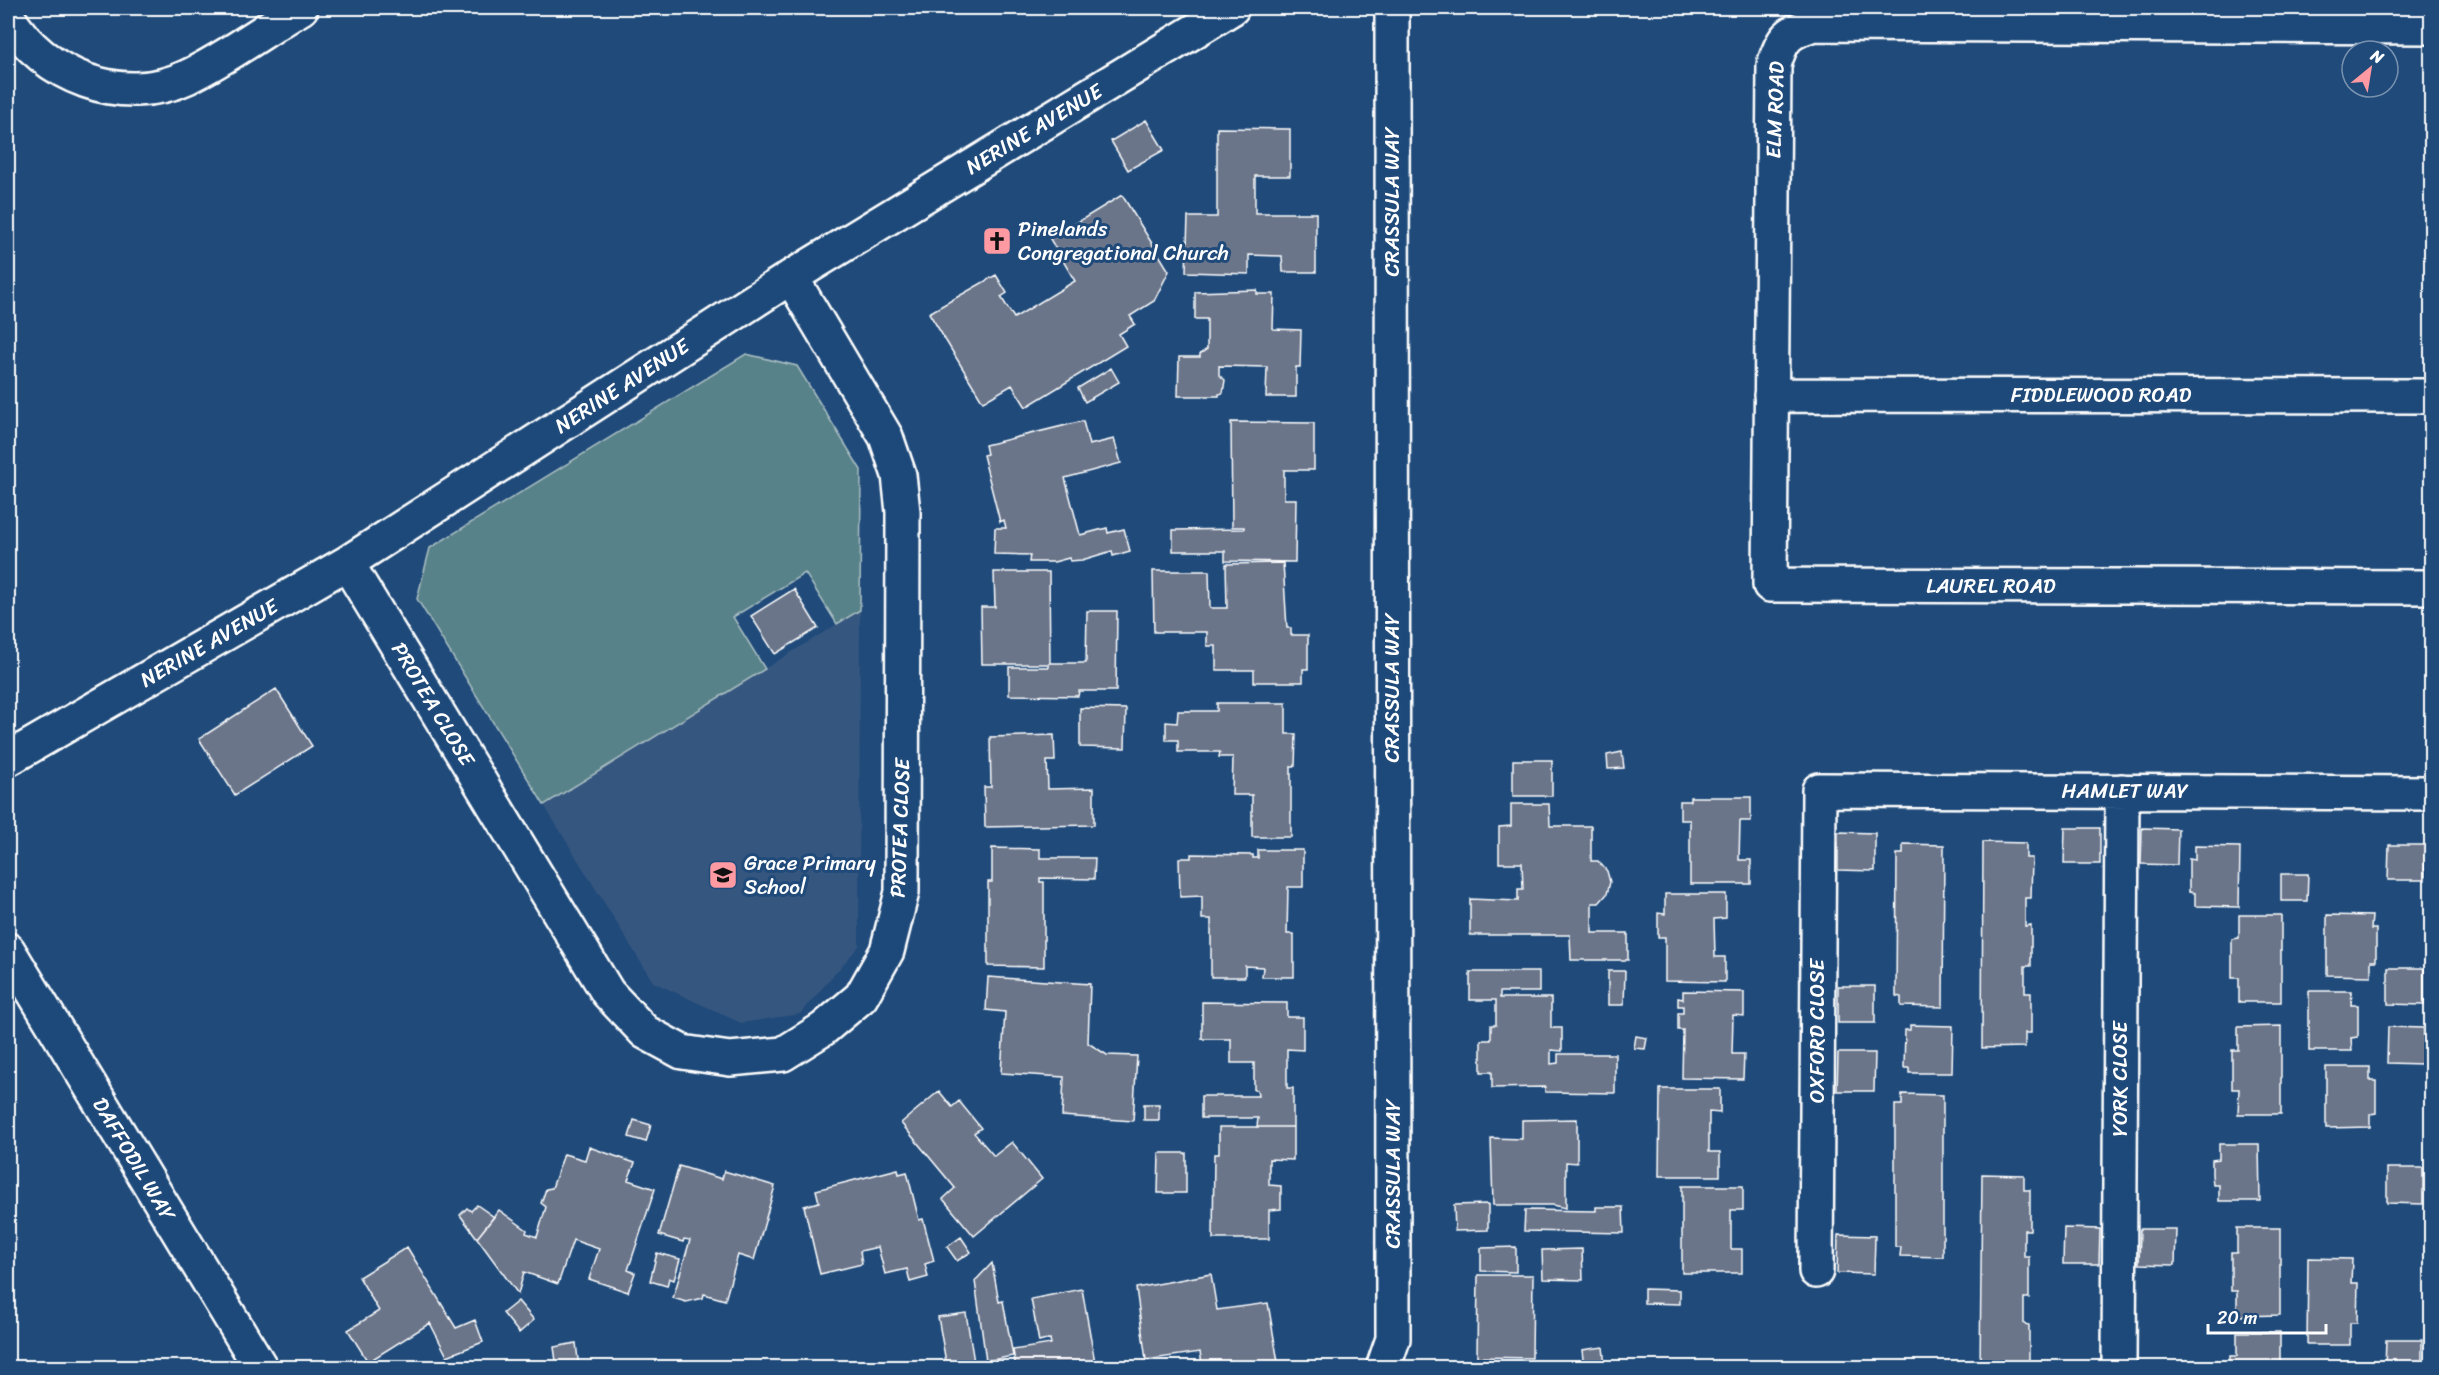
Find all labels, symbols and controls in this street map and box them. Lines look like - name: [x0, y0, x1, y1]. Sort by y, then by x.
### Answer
- north arrow: [2340, 39, 2400, 99]
- text: N: [2364, 41, 2390, 72]
- street label: ELM ROAD: [1754, 60, 1796, 159]
- street label: NERINE AVENUE: [958, 72, 1111, 185]
- street label: CRASSULA WAY: [1373, 126, 1411, 276]
- place label: Pinelands Congregational Church: [1018, 210, 1229, 272]
- church icon: Pinelands Congregational Church: [981, 225, 1013, 257]
- street label: NERINE AVENUE: [547, 327, 698, 444]
- street label: FIDDLEWOOD ROAD: [2011, 376, 2192, 414]
- street label: LAUREL ROAD: [1926, 567, 2056, 605]
- street label: NERINE AVENUE: [132, 587, 287, 698]
- street label: CRASSULA WAY: [1373, 612, 1411, 762]
- street label: PROTEA CLOSE: [381, 634, 486, 775]
- street label: PROTEA CLOSE: [879, 756, 921, 898]
- street label: HAMLET WAY: [2062, 772, 2189, 810]
- place label: Grace Primary School: [744, 844, 876, 906]
- school or university icon: Grace Primary School: [707, 859, 739, 891]
- street label: OXFORD CLOSE: [1798, 957, 1836, 1103]
- street label: YORK CLOSE: [2101, 1020, 2139, 1137]
- street label: DAFFODIL WAY: [82, 1090, 187, 1230]
- street label: CRASSULA WAY: [1374, 1098, 1412, 1248]
- scale bar: [2208, 1297, 2326, 1335]
- text: 20 m: [2217, 1302, 2257, 1334]

